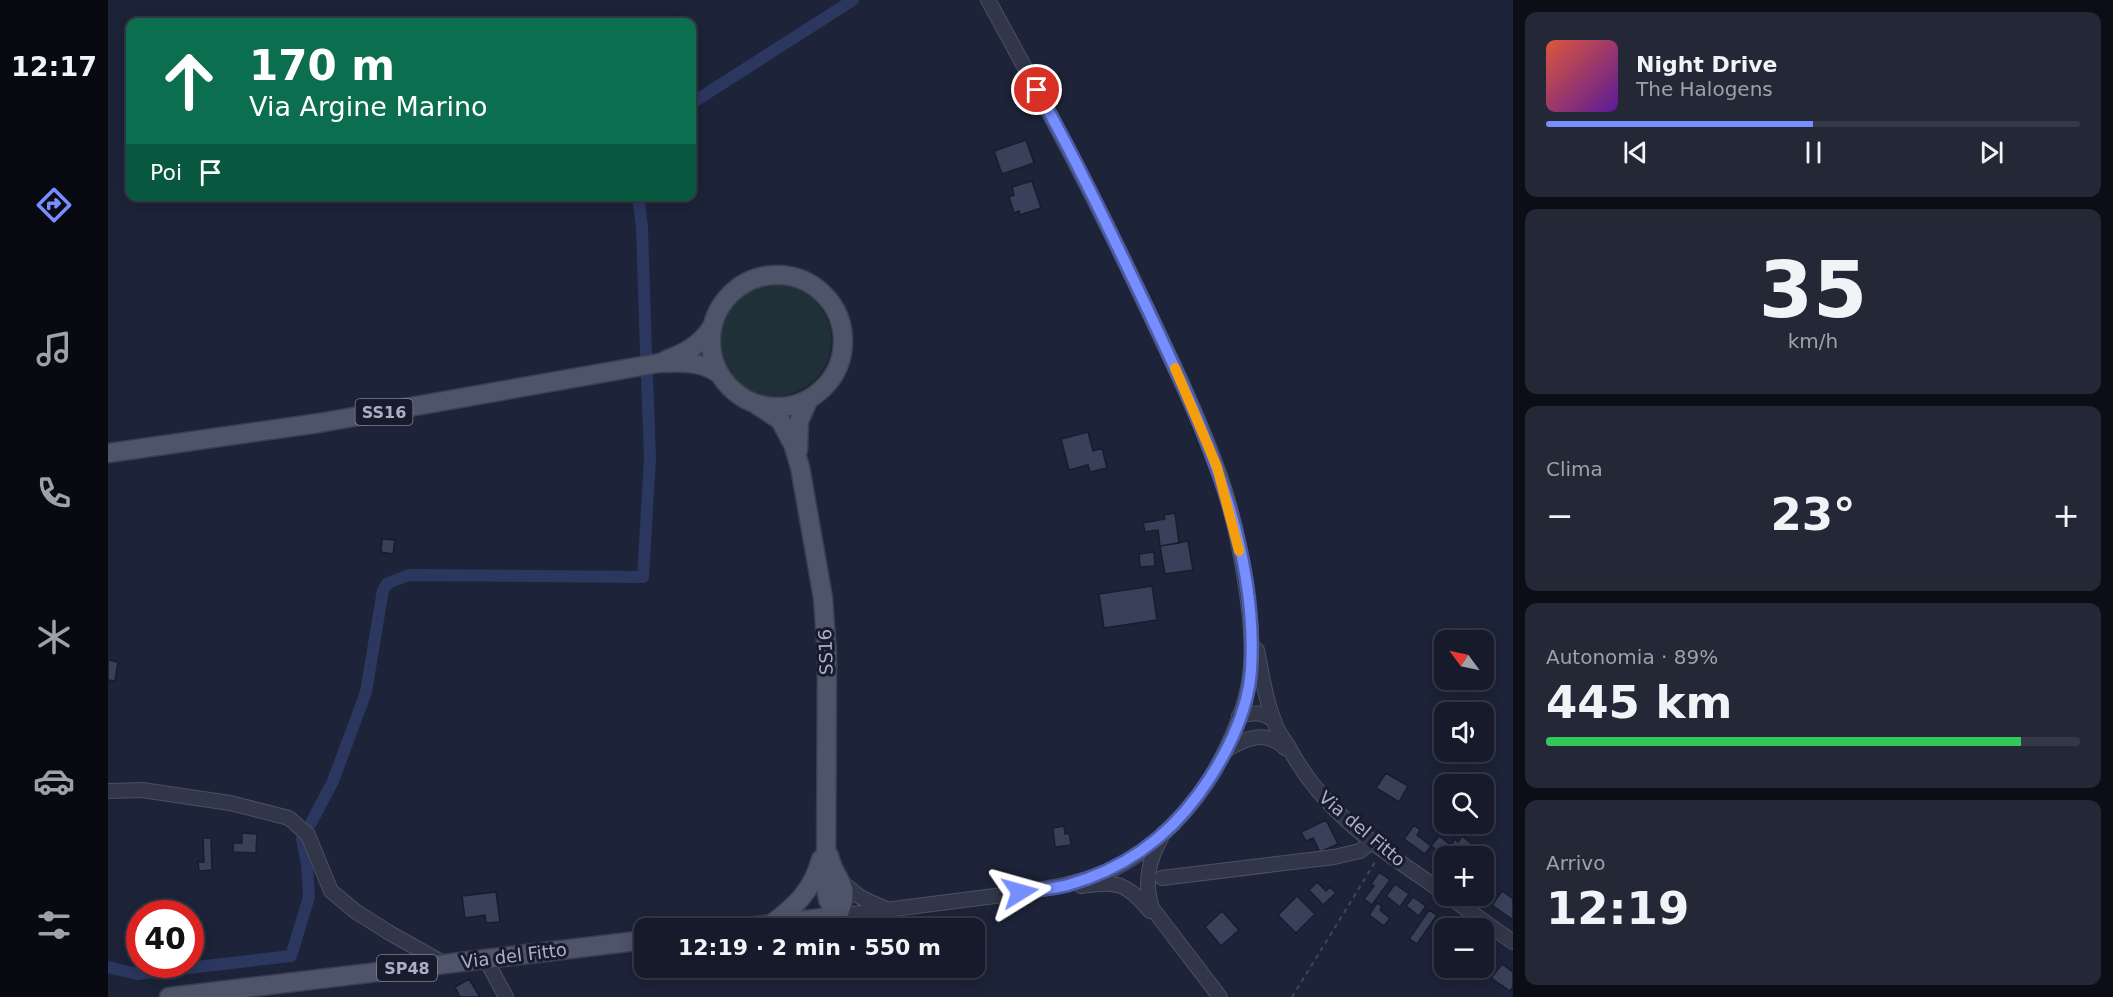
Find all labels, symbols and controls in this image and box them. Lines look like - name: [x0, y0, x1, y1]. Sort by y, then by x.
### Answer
- text: 170 m: [249, 41, 395, 90]
- icon: ahead: [150, 42, 228, 120]
- text: 12:17: [11, 51, 97, 82]
- text: Night Drive: [1636, 52, 1777, 77]
- pin: [1011, 64, 1062, 115]
- icon: arrive: [1020, 73, 1053, 106]
- text: The Halogens: [1636, 77, 1773, 101]
- text: Via Argine Marino: [249, 91, 488, 122]
- icon: previous: [1619, 136, 1652, 169]
- icon: pause: [1797, 136, 1830, 169]
- icon: next: [1975, 136, 2008, 169]
- icon: arrive: [194, 156, 227, 189]
- text: Poi: [150, 160, 182, 185]
- icon: directions: [33, 184, 75, 226]
- text: 35: [1759, 245, 1867, 335]
- icon: music: [33, 328, 75, 370]
- text: km/h: [1788, 329, 1838, 353]
- road number: SS16: [356, 399, 412, 425]
- text: Clima: [1546, 457, 1603, 481]
- icon: phone: [33, 472, 75, 514]
- text: 23°: [1770, 488, 1856, 541]
- text: −: [1546, 496, 1574, 535]
- text: +: [2052, 496, 2080, 535]
- icon: climate: [33, 616, 75, 658]
- street label: SS16: [814, 629, 837, 675]
- north arrow: [1434, 630, 1494, 690]
- map controls: [1434, 630, 1494, 978]
- text: Autonomia · 89%: [1546, 645, 1718, 669]
- text: 445 km: [1546, 676, 1732, 729]
- button: sound: [1434, 702, 1494, 762]
- icon: car: [33, 760, 75, 802]
- button: search: [1434, 774, 1494, 834]
- street label: Via del Fitto: [1315, 786, 1410, 871]
- button: +: [1434, 846, 1494, 906]
- text: Arrivo: [1546, 851, 1605, 875]
- position arrow: [988, 860, 1052, 924]
- text: 12:19: [1546, 882, 1689, 935]
- speed limit sign: 40: [126, 900, 204, 978]
- icon: filters: [33, 904, 75, 946]
- button: −: [1434, 918, 1494, 978]
- text: 12:19 · 2 min · 550 m: [678, 935, 941, 960]
- street label: Via del Fitto: [460, 939, 568, 972]
- road number: SP48: [377, 955, 437, 981]

